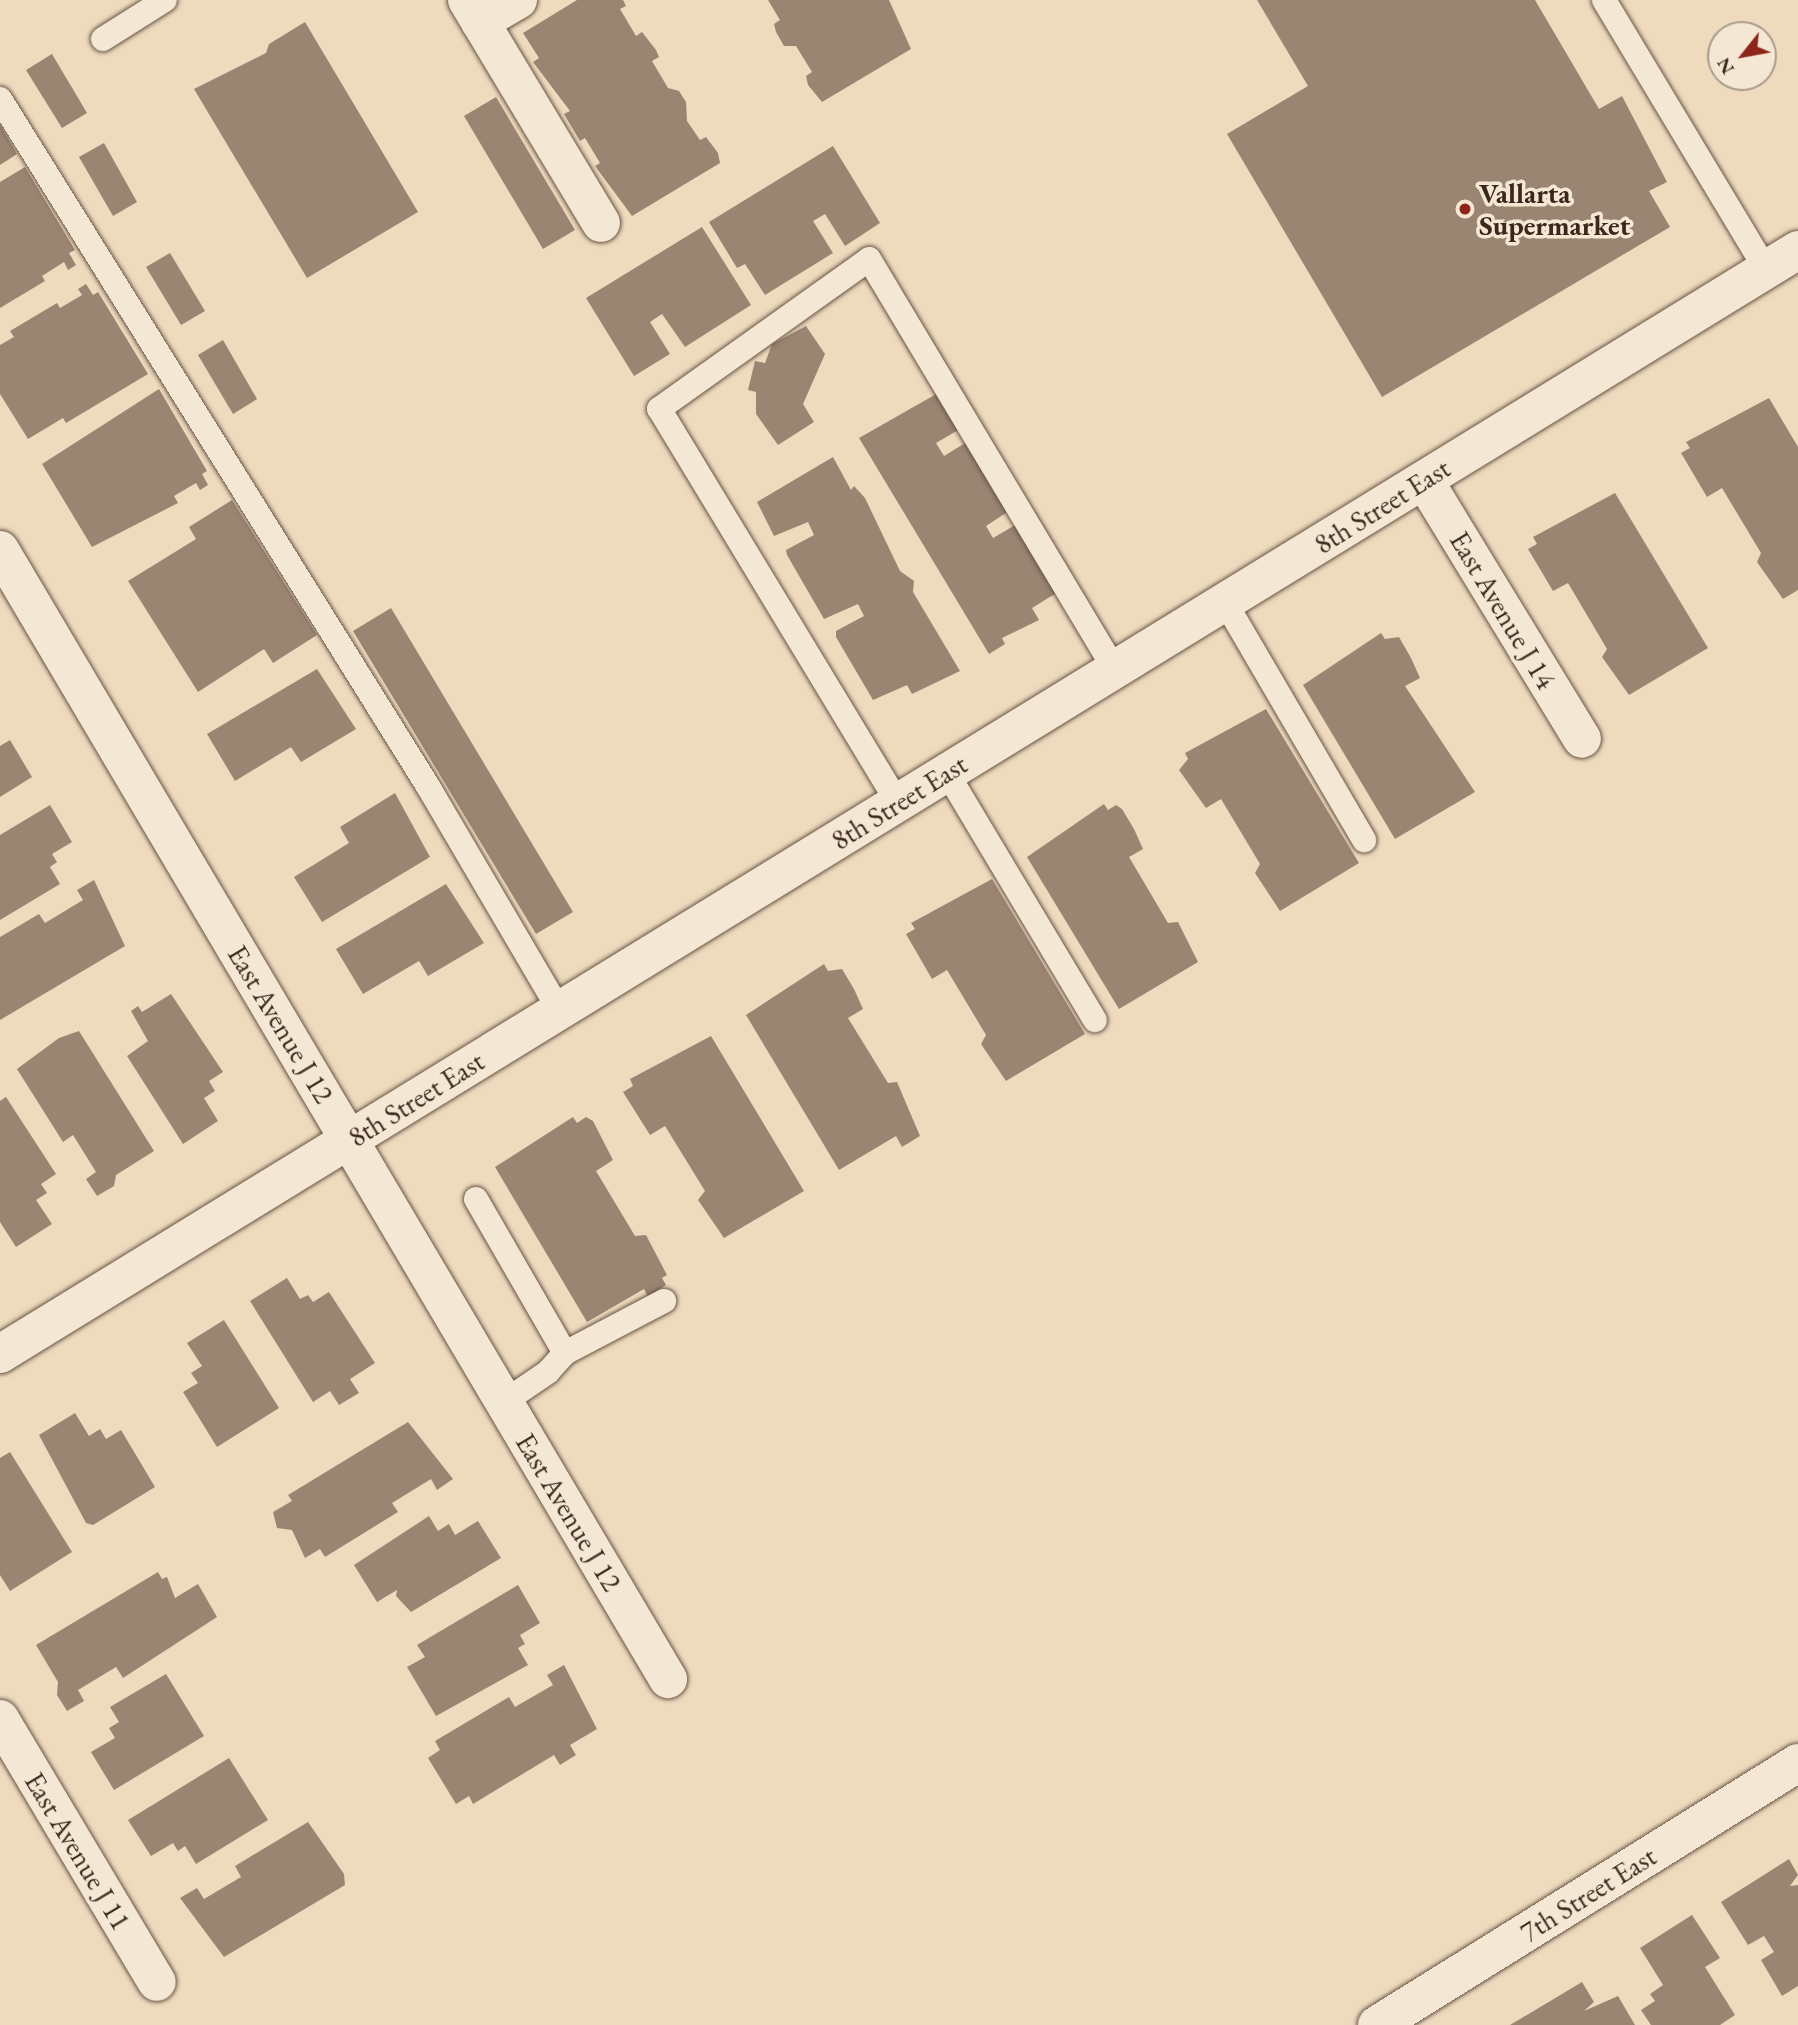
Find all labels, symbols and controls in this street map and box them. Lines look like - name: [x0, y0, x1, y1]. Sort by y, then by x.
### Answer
- north arrow: [1707, 21, 1777, 91]
- text: N: [1711, 53, 1740, 79]
- place label: Vallarta Supermarket: [1479, 176, 1630, 242]
- marker: Vallarta Supermarket: [1457, 201, 1473, 217]
- street label: 8th Street East: [1308, 451, 1456, 561]
- street label: East Avenue J 14: [1443, 525, 1563, 695]
- street label: 8th Street East: [825, 747, 973, 857]
- street label: East Avenue J 12: [221, 939, 341, 1109]
- street label: 8th Street East: [342, 1044, 490, 1154]
- street label: East Avenue J 12: [509, 1427, 629, 1597]
- street label: East Avenue J 11: [18, 1766, 138, 1936]
- street label: 7th Street East: [1514, 1839, 1662, 1949]

